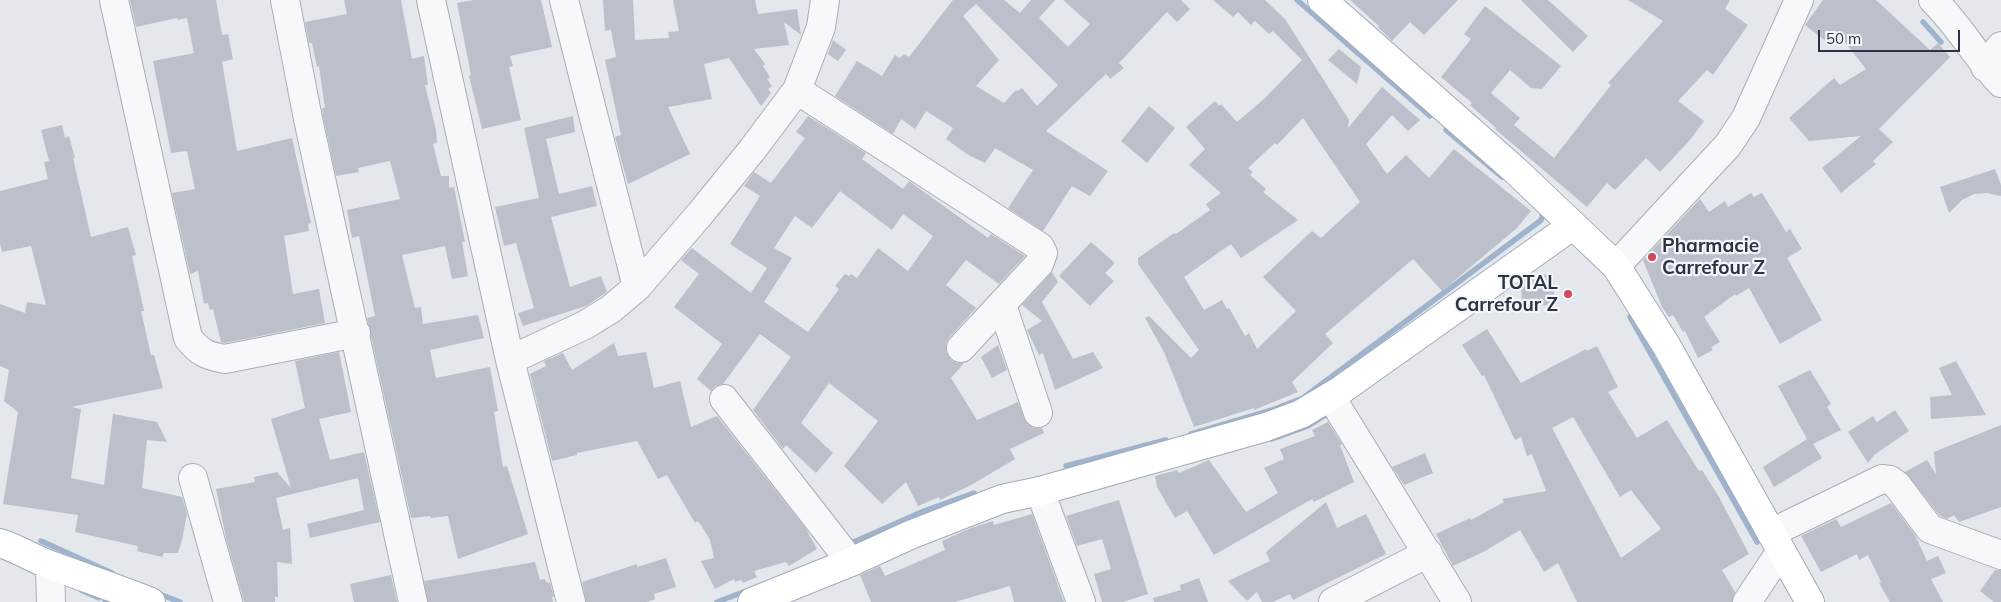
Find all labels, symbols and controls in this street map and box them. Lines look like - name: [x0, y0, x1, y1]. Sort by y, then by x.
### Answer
- scale bar: [1821, 20, 1964, 52]
- text: 50 m: [1826, 29, 1861, 48]
- place label: Pharmacie Carrefour Z: [1662, 235, 1765, 279]
- marker: Pharmacie Carrefour Z: [1646, 251, 1658, 263]
- place label: TOTAL Carrefour Z: [1455, 272, 1558, 316]
- marker: TOTAL Carrefour Z: [1562, 288, 1574, 300]

